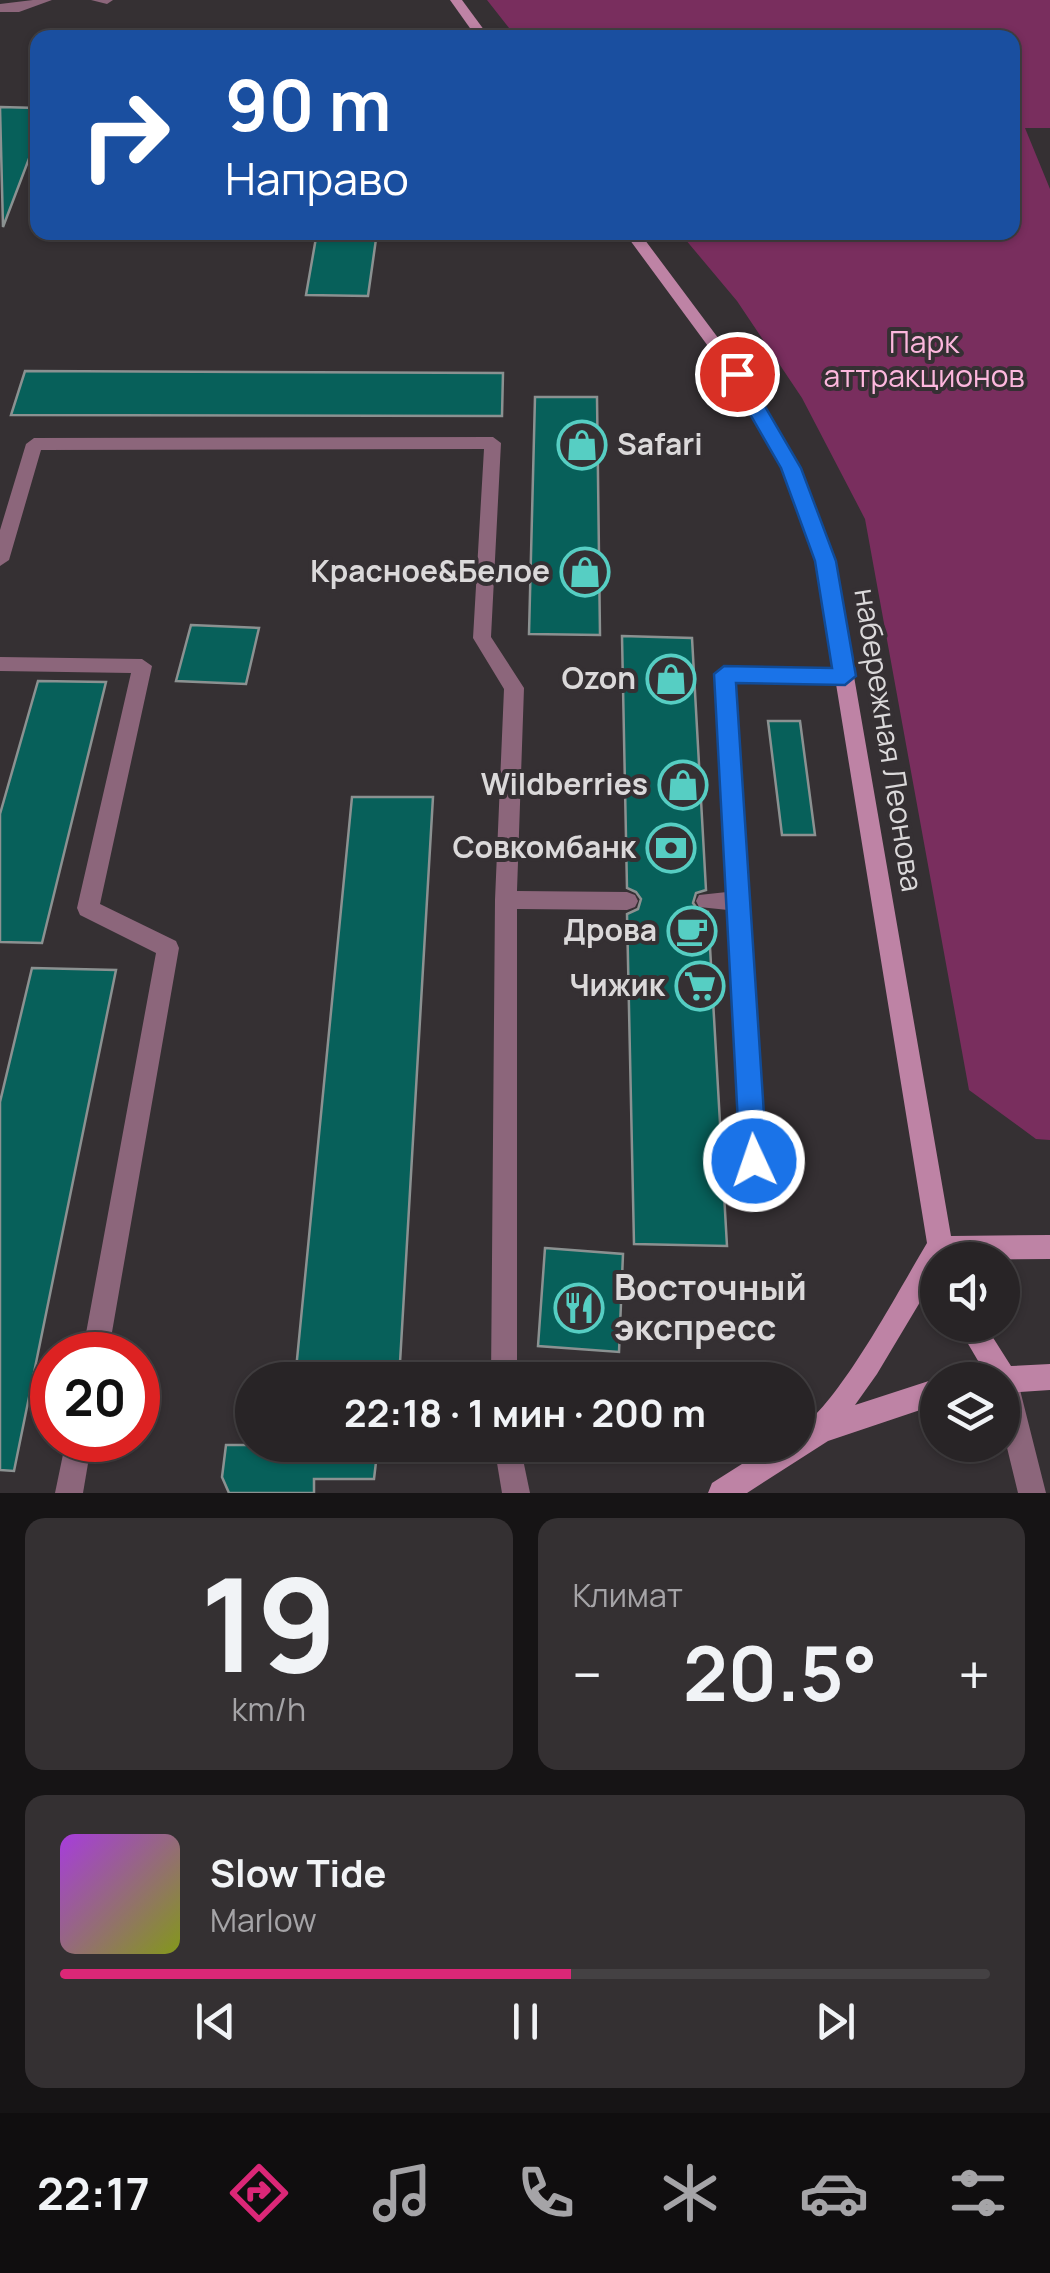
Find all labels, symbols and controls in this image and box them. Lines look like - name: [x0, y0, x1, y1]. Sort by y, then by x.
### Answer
- text: 90 m: [225, 56, 392, 152]
- icon: right: [60, 70, 190, 200]
- text: Направо: [225, 147, 409, 209]
- park label: Парк аттракционов: [823, 321, 1025, 396]
- pin: [695, 332, 780, 417]
- icon: arrive: [710, 347, 765, 402]
- shop icon: Safari: [556, 419, 608, 471]
- place label: Safari: [617, 423, 703, 464]
- shop icon: Красное&Белое: [559, 546, 611, 598]
- place label: Красное&Белое: [310, 550, 550, 591]
- street label: набережная Леонова: [845, 585, 934, 894]
- shop icon: Ozon: [645, 653, 697, 705]
- place label: Ozon: [561, 657, 636, 698]
- shop icon: Wildberries: [657, 759, 709, 811]
- place label: Wildberries: [481, 763, 648, 804]
- bank icon: Совкомбанк: [645, 822, 697, 874]
- place label: Совкомбанк: [452, 826, 637, 867]
- cafe icon: Дрова: [666, 905, 718, 957]
- place label: Дрова: [563, 909, 657, 950]
- supermarket icon: Чижик: [674, 960, 726, 1012]
- place label: Чижик: [569, 964, 666, 1005]
- position arrow: [702, 1109, 806, 1213]
- map controls: [920, 1242, 1020, 1462]
- button: sound: [920, 1242, 1020, 1342]
- place label: Восточный экспресс: [614, 1263, 807, 1351]
- restaurant icon: Восточный экспресс: [553, 1282, 605, 1334]
- speed limit sign: 20: [30, 1332, 160, 1462]
- button: layers: [920, 1362, 1020, 1462]
- text: 22:18 · 1 мин · 200 m: [344, 1386, 706, 1438]
- text: 19: [200, 1533, 338, 1711]
- text: Климат: [573, 1573, 683, 1617]
- text: 20.5°: [683, 1621, 877, 1724]
- text: −: [573, 1636, 602, 1712]
- text: +: [958, 1636, 990, 1712]
- text: km/h: [232, 1687, 306, 1731]
- text: Slow Tide: [210, 1846, 387, 1898]
- text: Marlow: [210, 1898, 317, 1942]
- icon: previous: [188, 1994, 243, 2049]
- icon: pause: [498, 1994, 553, 2049]
- icon: next: [808, 1994, 863, 2049]
- icon: directions: [224, 2158, 294, 2228]
- icon: music: [367, 2158, 437, 2228]
- icon: phone: [511, 2158, 581, 2228]
- icon: climate: [655, 2158, 725, 2228]
- icon: car: [799, 2158, 869, 2228]
- icon: filters: [943, 2158, 1013, 2228]
- text: 22:17: [37, 2162, 150, 2224]

